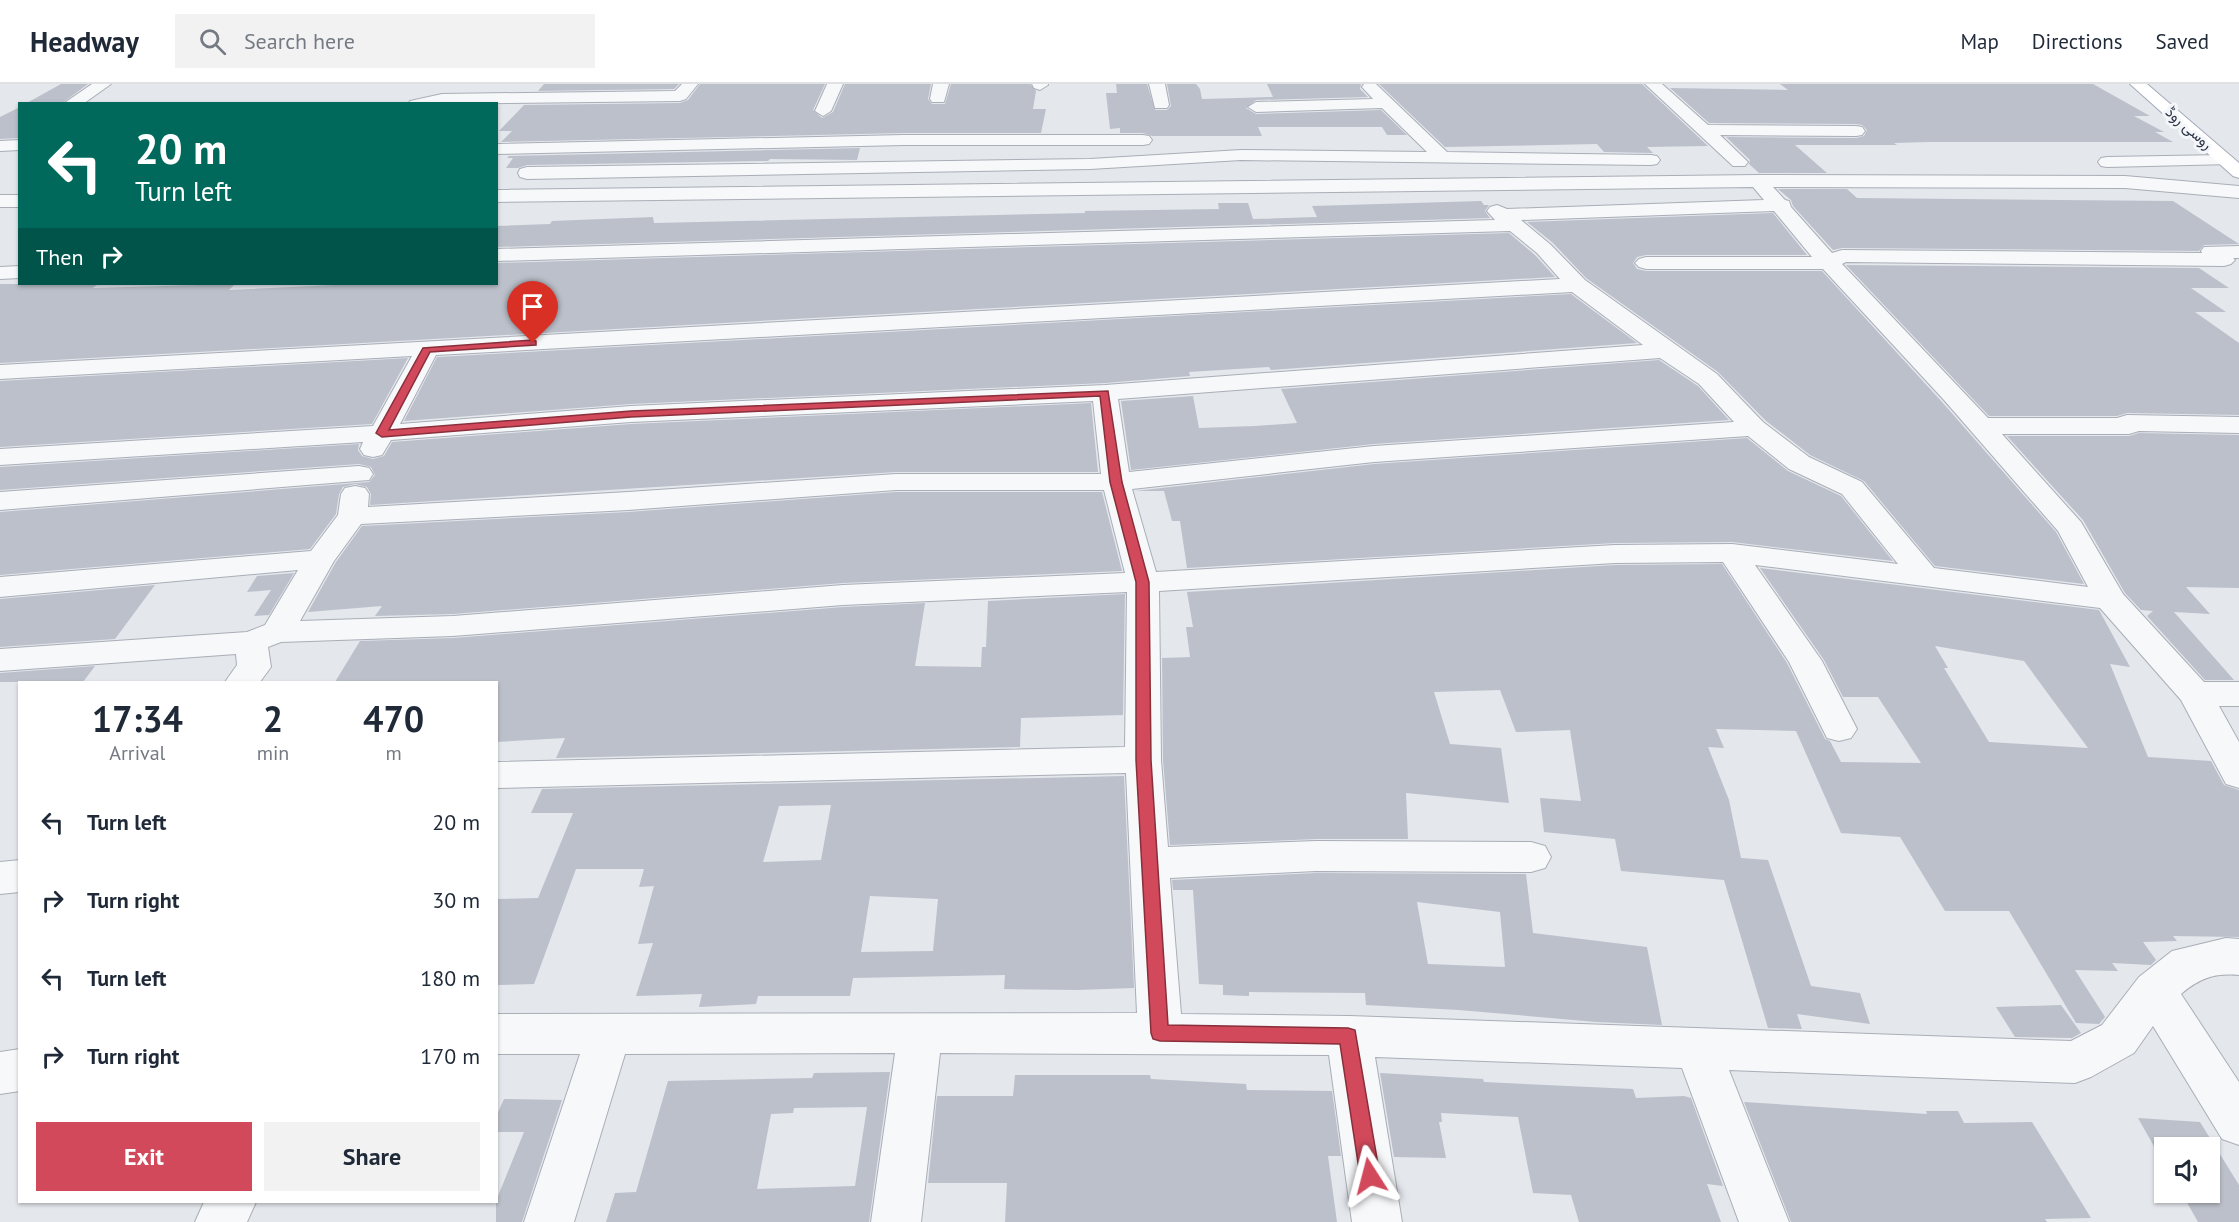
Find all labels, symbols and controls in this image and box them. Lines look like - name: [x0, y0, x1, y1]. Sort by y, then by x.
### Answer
- search box: [175, 14, 595, 68]
- text: Headway: [30, 23, 139, 60]
- icon: search: [196, 25, 229, 58]
- text: Search here: [244, 27, 355, 55]
- text: Map: [1960, 28, 1999, 55]
- text: Directions: [2032, 28, 2123, 55]
- text: Saved: [2156, 28, 2209, 55]
- street label: روسی روڈ: [2161, 102, 2217, 154]
- text: 20 m: [135, 121, 227, 176]
- icon: left: [36, 126, 114, 204]
- text: Turn left: [135, 174, 232, 208]
- icon: right: [95, 240, 128, 273]
- text: Then: [36, 243, 83, 271]
- pin: [507, 281, 558, 343]
- icon: arrive: [516, 290, 549, 323]
- text: 17:34: [92, 695, 183, 742]
- text: 2: [263, 695, 283, 742]
- text: 470: [363, 695, 424, 742]
- text: Arrival: [109, 740, 165, 766]
- text: min: [257, 740, 289, 766]
- text: m: [386, 740, 402, 766]
- icon: left: [36, 806, 69, 839]
- text: Turn left: [87, 808, 167, 836]
- text: 20 m: [432, 808, 480, 836]
- icon: right: [36, 884, 69, 917]
- text: Turn right: [87, 886, 179, 914]
- text: 30 m: [432, 886, 480, 914]
- icon: left: [36, 962, 69, 995]
- text: Turn left: [87, 964, 167, 992]
- text: 180 m: [420, 964, 480, 992]
- icon: right: [36, 1040, 69, 1073]
- text: Turn right: [87, 1042, 179, 1070]
- text: 170 m: [420, 1042, 480, 1070]
- button: Exit: [36, 1122, 252, 1191]
- button: Share: [264, 1122, 480, 1191]
- map controls: [2154, 1137, 2220, 1203]
- button: sound: [2154, 1137, 2220, 1203]
- position arrow: [1338, 1144, 1402, 1208]

